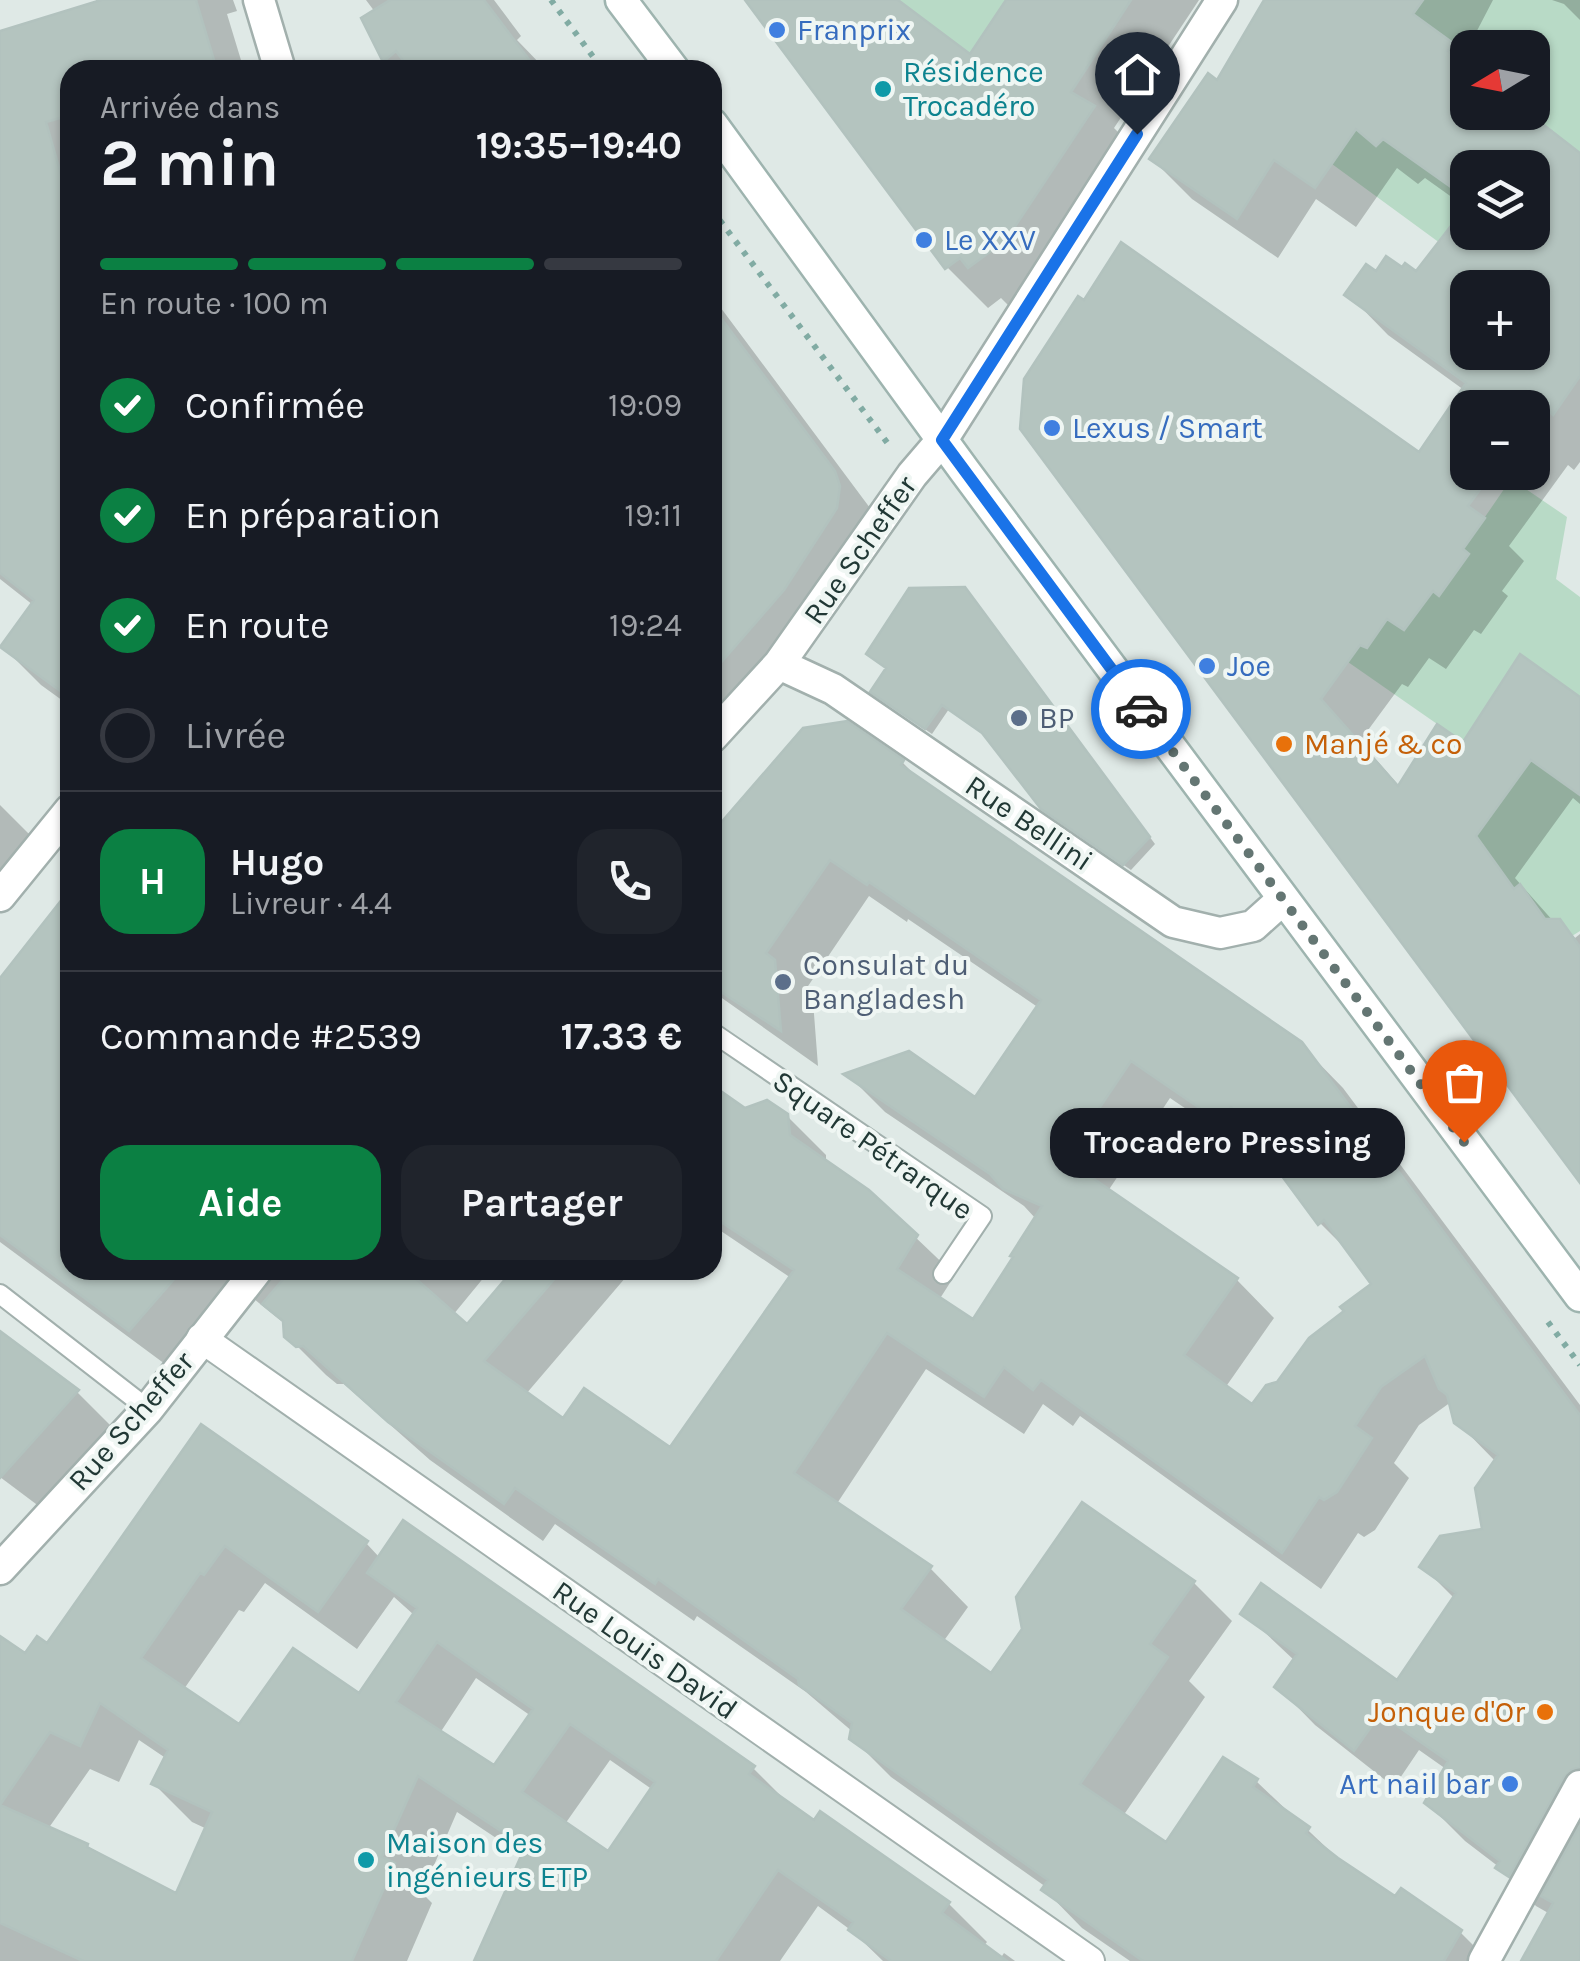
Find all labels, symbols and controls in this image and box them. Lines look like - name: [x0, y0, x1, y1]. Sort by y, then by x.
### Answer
- place label: Franprix: [797, 12, 911, 48]
- marker: Franprix: [766, 19, 788, 41]
- north arrow: [1450, 30, 1550, 130]
- map controls: [1450, 30, 1550, 490]
- pin: [1095, 32, 1180, 135]
- icon: home: [1110, 47, 1165, 102]
- place label: Résidence Trocadéro: [903, 54, 1044, 124]
- marker: Résidence Trocadéro: [872, 78, 894, 100]
- text: Arrivée dans: [100, 89, 280, 126]
- text: 19:35–19:40: [476, 123, 682, 168]
- text: 2 min: [100, 125, 279, 201]
- button: layers: [1450, 150, 1550, 250]
- place label: Le XXV: [944, 222, 1036, 258]
- marker: Le XXV: [913, 229, 935, 251]
- button: +: [1450, 270, 1550, 370]
- text: En route · 100 m: [100, 285, 329, 322]
- icon: check: [100, 378, 155, 433]
- text: Confirmée: [185, 383, 365, 428]
- text: 19:09: [608, 387, 682, 424]
- button: −: [1450, 390, 1550, 490]
- place label: Lexus / Smart: [1072, 410, 1263, 446]
- marker: Lexus / Smart: [1041, 417, 1063, 439]
- street label: Rue Scheffer: [796, 469, 924, 631]
- icon: check: [100, 488, 155, 543]
- text: En préparation: [185, 493, 441, 538]
- text: 19:11: [624, 497, 682, 534]
- icon: check: [100, 598, 155, 653]
- text: En route: [185, 603, 330, 648]
- text: 19:24: [609, 607, 682, 644]
- place label: Joe: [1227, 648, 1271, 684]
- marker: Joe: [1196, 655, 1218, 677]
- courier: [1091, 659, 1191, 759]
- icon: car: [1114, 682, 1169, 737]
- place label: BP: [1039, 700, 1074, 736]
- marker: BP: [1008, 707, 1030, 729]
- text: Livrée: [185, 713, 286, 758]
- place label: Manjé & co: [1304, 726, 1462, 762]
- marker: Manjé & co: [1273, 733, 1295, 755]
- street label: Rue Bellini: [958, 767, 1100, 879]
- button: phone: [577, 829, 682, 934]
- text: Hugo: [230, 840, 324, 885]
- text: H: [139, 859, 166, 904]
- text: Livreur · 4.4: [230, 885, 392, 922]
- place label: Consulat du Bangladesh: [803, 947, 969, 1017]
- marker: Consulat du Bangladesh: [772, 971, 794, 993]
- text: Commande #2539: [100, 1014, 422, 1059]
- text: 17.33 €: [560, 1014, 682, 1059]
- pin: [1422, 1040, 1507, 1143]
- icon: bag: [1437, 1055, 1492, 1110]
- street label: Square Pétrarque: [766, 1062, 980, 1228]
- callout: Trocadero Pressing: [1049, 1107, 1404, 1177]
- text: Trocadero Pressing: [1084, 1124, 1371, 1161]
- button: Aide: [100, 1145, 381, 1260]
- button: Partager: [401, 1145, 682, 1260]
- street label: Rue Scheffer: [61, 1344, 201, 1498]
- street label: Rue Louis David: [546, 1573, 744, 1727]
- place label: Jonque d'Or: [1368, 1694, 1525, 1730]
- marker: Jonque d'Or: [1534, 1701, 1556, 1723]
- place label: Art nail bar: [1339, 1766, 1490, 1802]
- marker: Art nail bar: [1499, 1773, 1521, 1795]
- place label: Maison des ingénieurs ETP: [386, 1825, 588, 1895]
- marker: Maison des ingénieurs ETP: [355, 1849, 377, 1871]

